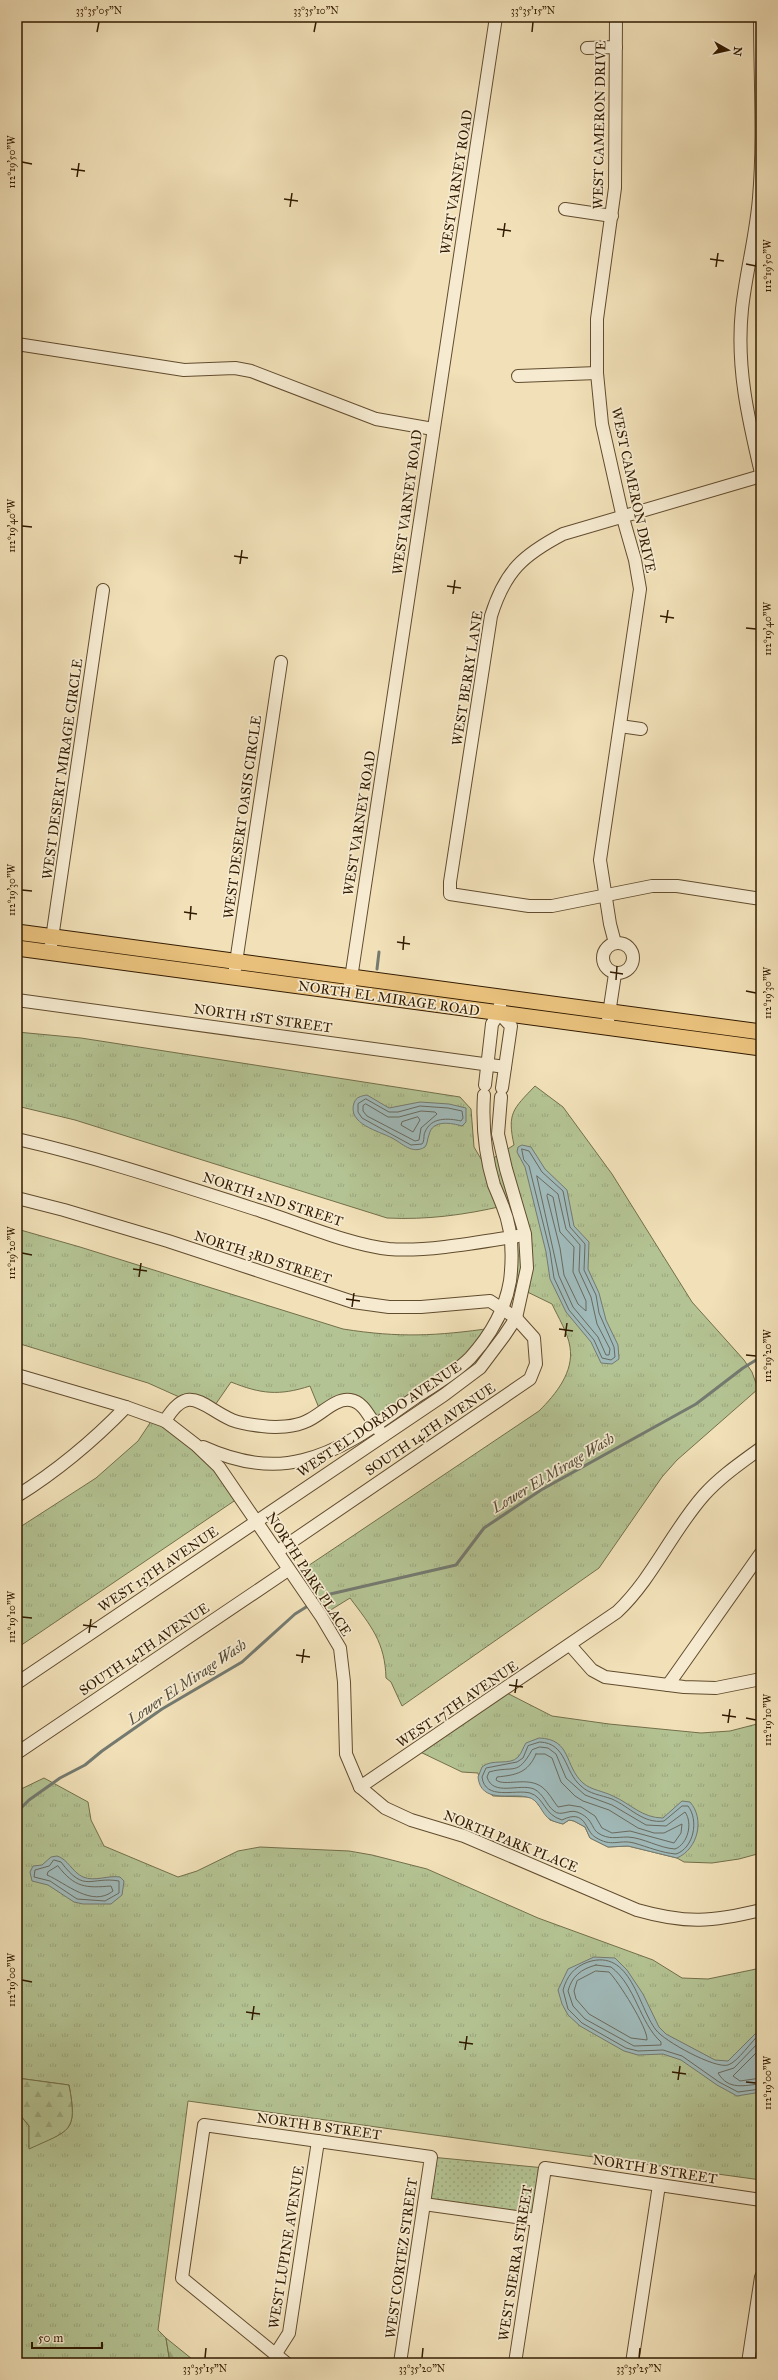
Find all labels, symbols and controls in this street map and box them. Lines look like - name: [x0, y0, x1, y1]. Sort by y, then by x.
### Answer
- text: 33°35'05"N: [76, 5, 123, 17]
- text: 33°35'10"N: [293, 5, 339, 17]
- text: 33°35'15"N: [511, 5, 556, 17]
- north arrow: [708, 30, 748, 70]
- street label: WEST CAMERON DRIVE: [590, 40, 609, 210]
- text: N: [730, 46, 744, 58]
- street label: WEST VARNEY ROAD: [437, 108, 476, 256]
- text: 112°19'50"W: [6, 135, 18, 188]
- text: 112°19'50"W: [762, 239, 774, 292]
- street label: WEST CAMERON DRIVE: [608, 406, 659, 574]
- street label: WEST VARNEY ROAD: [389, 428, 426, 576]
- text: 112°19'40"W: [6, 499, 18, 553]
- text: 112°19'40"W: [762, 602, 774, 656]
- street label: WEST BERRY LANE: [448, 609, 487, 747]
- street label: WEST DESERT MIRAGE CIRCLE: [39, 658, 86, 881]
- street label: WEST DESERT OASIS CIRCLE: [220, 714, 265, 920]
- street label: WEST VARNEY ROAD: [340, 749, 379, 897]
- text: 112°19'30"W: [6, 863, 18, 916]
- text: 112°19'30"W: [762, 966, 774, 1019]
- street label: NORTH EL MIRAGE ROAD: [297, 977, 481, 1020]
- street label: NORTH 1ST STREET: [192, 1000, 334, 1037]
- street label: NORTH 2ND STREET: [200, 1169, 346, 1230]
- text: 112°19'20"W: [6, 1226, 18, 1280]
- street label: NORTH 3RD STREET: [192, 1227, 334, 1288]
- text: 112°19'20"W: [762, 1329, 774, 1383]
- street label: WEST EL DORADO AVENUE: [294, 1358, 464, 1481]
- street label: SOUTH 14TH AVENUE: [362, 1379, 499, 1479]
- water label: Lower El Mirage Wash: [488, 1429, 618, 1517]
- street label: NORTH PARK PLACE: [262, 1509, 355, 1639]
- street label: WEST 13TH AVENUE: [95, 1523, 221, 1616]
- text: 112°19'10"W: [6, 1590, 18, 1643]
- street label: SOUTH 14TH AVENUE: [76, 1599, 213, 1699]
- water label: Lower El Mirage Wash: [123, 1635, 250, 1729]
- street label: WEST 17TH AVENUE: [393, 1657, 521, 1751]
- text: 112°19'10"W: [762, 1693, 774, 1746]
- street label: NORTH PARK PLACE: [441, 1807, 581, 1876]
- text: 112°19'00"W: [6, 1953, 18, 2007]
- text: 112°19'00"W: [762, 2056, 774, 2110]
- street label: NORTH B STREET: [255, 2109, 383, 2144]
- street label: NORTH B STREET: [591, 2151, 719, 2188]
- street label: WEST LUPINE AVENUE: [265, 2164, 308, 2330]
- street label: WEST CORTEZ STREET: [382, 2176, 421, 2340]
- street label: WEST SIERRA STREET: [495, 2184, 536, 2342]
- scale bar: [32, 2324, 102, 2350]
- text: 50 m: [38, 2331, 63, 2345]
- text: 33°35'15"N: [183, 2363, 228, 2375]
- text: 33°35'20"N: [399, 2363, 446, 2375]
- text: 33°35'25"N: [616, 2363, 662, 2375]

